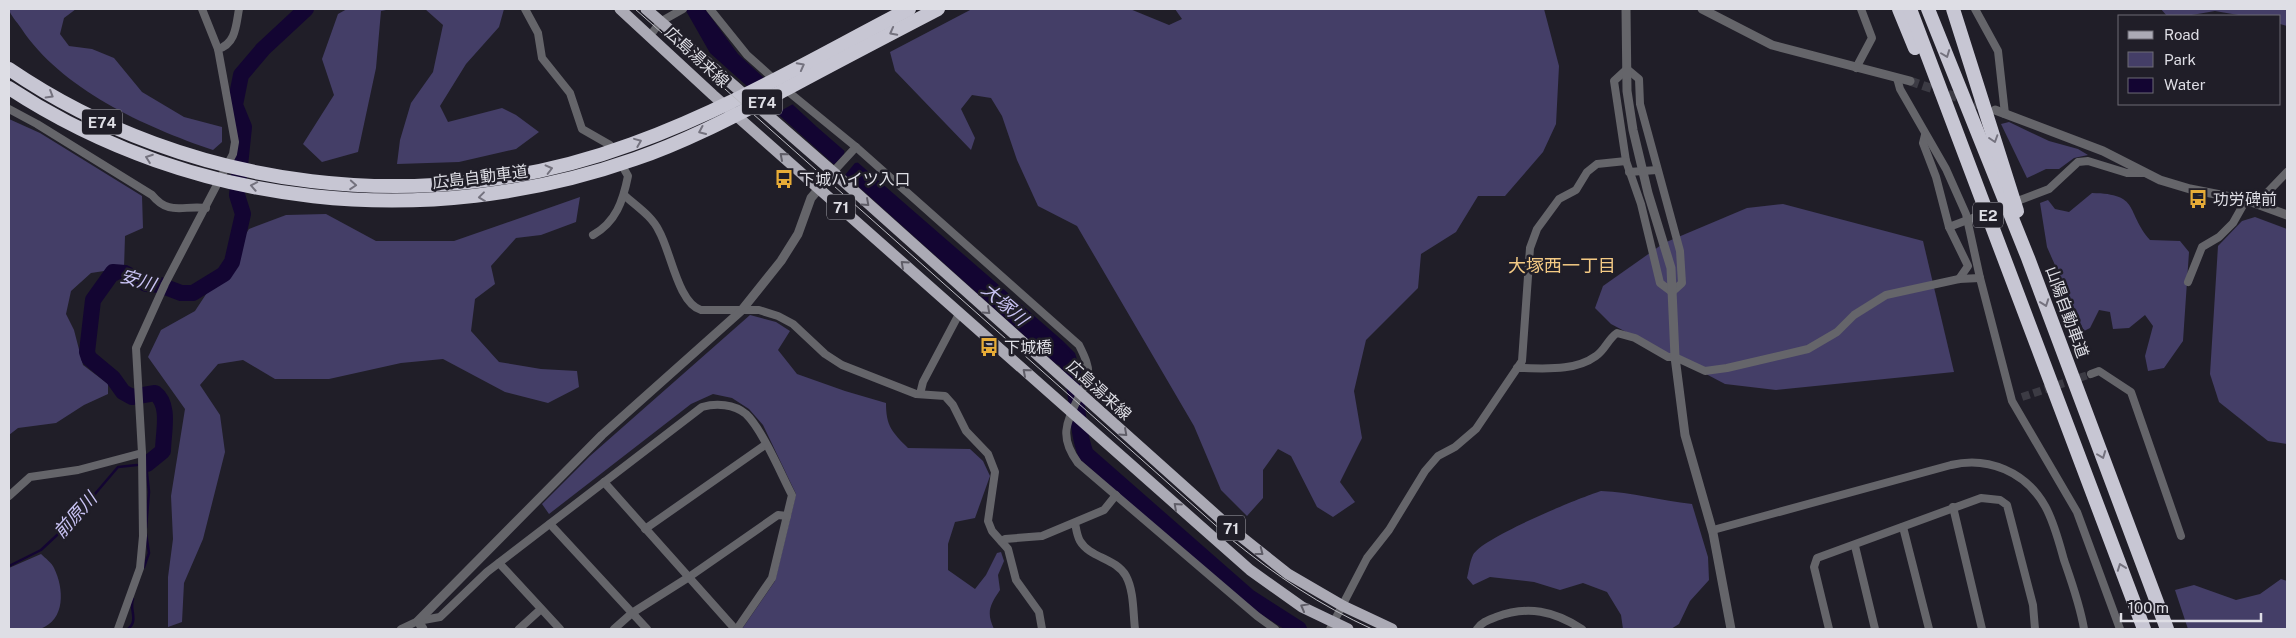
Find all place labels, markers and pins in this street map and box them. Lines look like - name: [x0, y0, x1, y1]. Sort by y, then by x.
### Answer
- bus stop icon: 下城ハイツ入口: [773, 168, 795, 190]
- place label: 下城ハイツ入口: [799, 170, 911, 189]
- bus stop icon: 功労碑前: [2187, 188, 2209, 210]
- place label: 功労碑前: [2213, 190, 2277, 209]
- bus stop icon: 下城橋: [978, 336, 1000, 358]
- place label: 下城橋: [1004, 338, 1052, 357]

